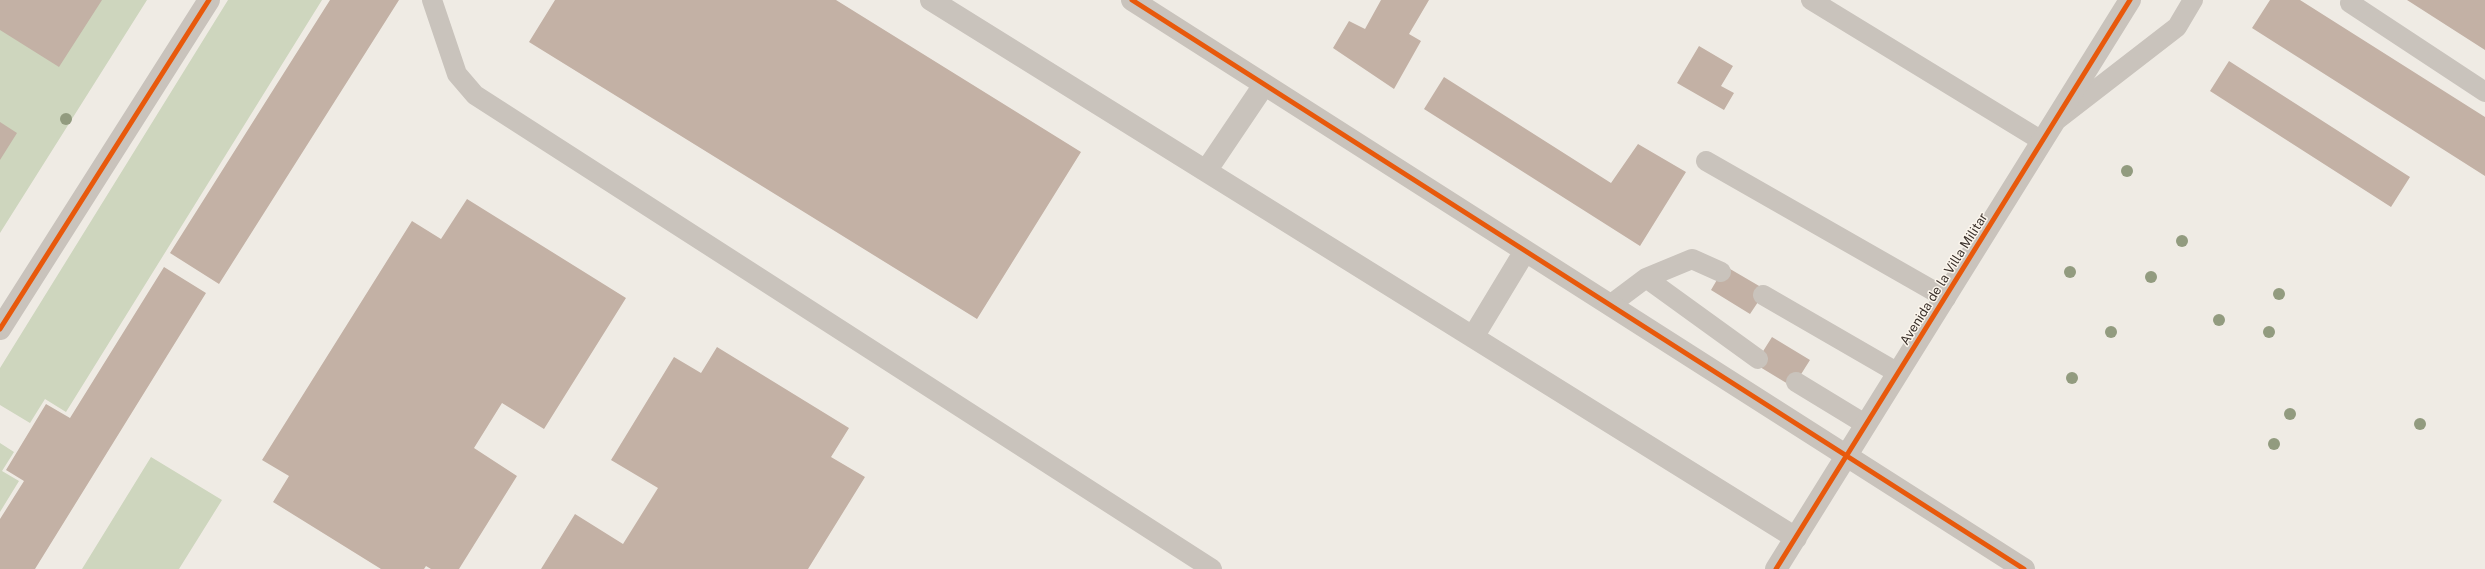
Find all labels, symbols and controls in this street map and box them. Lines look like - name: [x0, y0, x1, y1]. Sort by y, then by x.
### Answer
- street label: Avenida de la Villa Militar: [1897, 210, 1991, 348]

